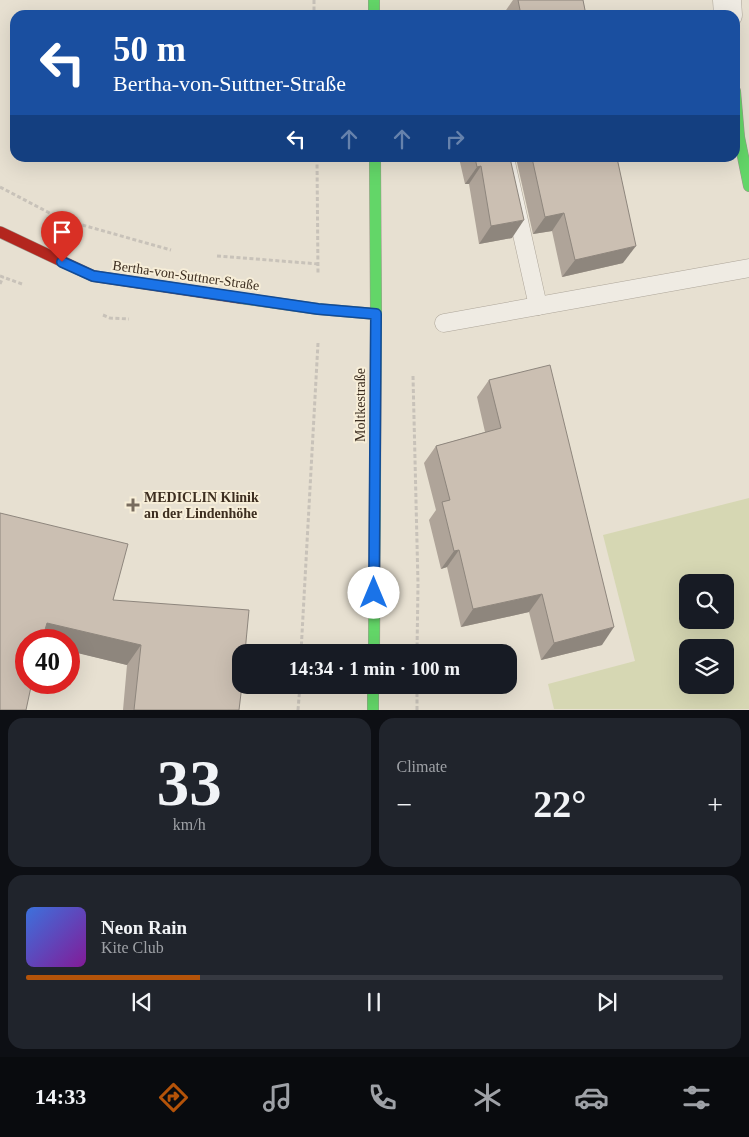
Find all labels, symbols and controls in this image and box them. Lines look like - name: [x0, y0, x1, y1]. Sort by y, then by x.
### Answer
- icon: left: [30, 30, 95, 95]
- text: 50 m: [113, 30, 186, 69]
- text: Bertha-von-Suttner-Straße: [113, 71, 346, 96]
- icon: left: [282, 125, 310, 153]
- icon: ahead: [335, 125, 363, 153]
- icon: ahead: [388, 125, 416, 153]
- icon: right: [441, 125, 469, 153]
- pin: [41, 211, 83, 262]
- icon: arrive: [48, 218, 76, 246]
- street label: Bertha-von-Suttner-Straße: [111, 258, 260, 293]
- street label: Moltkestraße: [353, 368, 368, 442]
- place label: MEDICLIN Klinik an der Lindenhöhe: [144, 490, 259, 521]
- marker: MEDICLIN Klinik an der Lindenhöhe: [126, 498, 140, 512]
- position arrow: [347, 566, 399, 618]
- map controls: [679, 574, 734, 694]
- button: search: [679, 574, 734, 629]
- speed limit sign: 40: [15, 629, 80, 694]
- button: layers: [679, 639, 734, 694]
- text: 14:34 · 1 min · 100 m: [289, 658, 460, 679]
- text: 33: [157, 747, 222, 819]
- text: Climate: [397, 758, 447, 775]
- text: 22°: [533, 783, 586, 825]
- text: −: [397, 789, 412, 820]
- text: +: [707, 789, 723, 820]
- text: km/h: [173, 816, 206, 833]
- text: Neon Rain: [101, 917, 187, 938]
- text: Kite Club: [101, 939, 164, 956]
- icon: previous: [128, 988, 156, 1016]
- icon: pause: [360, 988, 388, 1016]
- icon: next: [593, 988, 621, 1016]
- icon: directions: [156, 1080, 191, 1115]
- icon: music: [260, 1080, 295, 1115]
- icon: phone: [365, 1080, 400, 1115]
- icon: climate: [470, 1080, 505, 1115]
- icon: car: [574, 1080, 609, 1115]
- icon: filters: [679, 1080, 714, 1115]
- text: 14:33: [35, 1084, 86, 1109]

